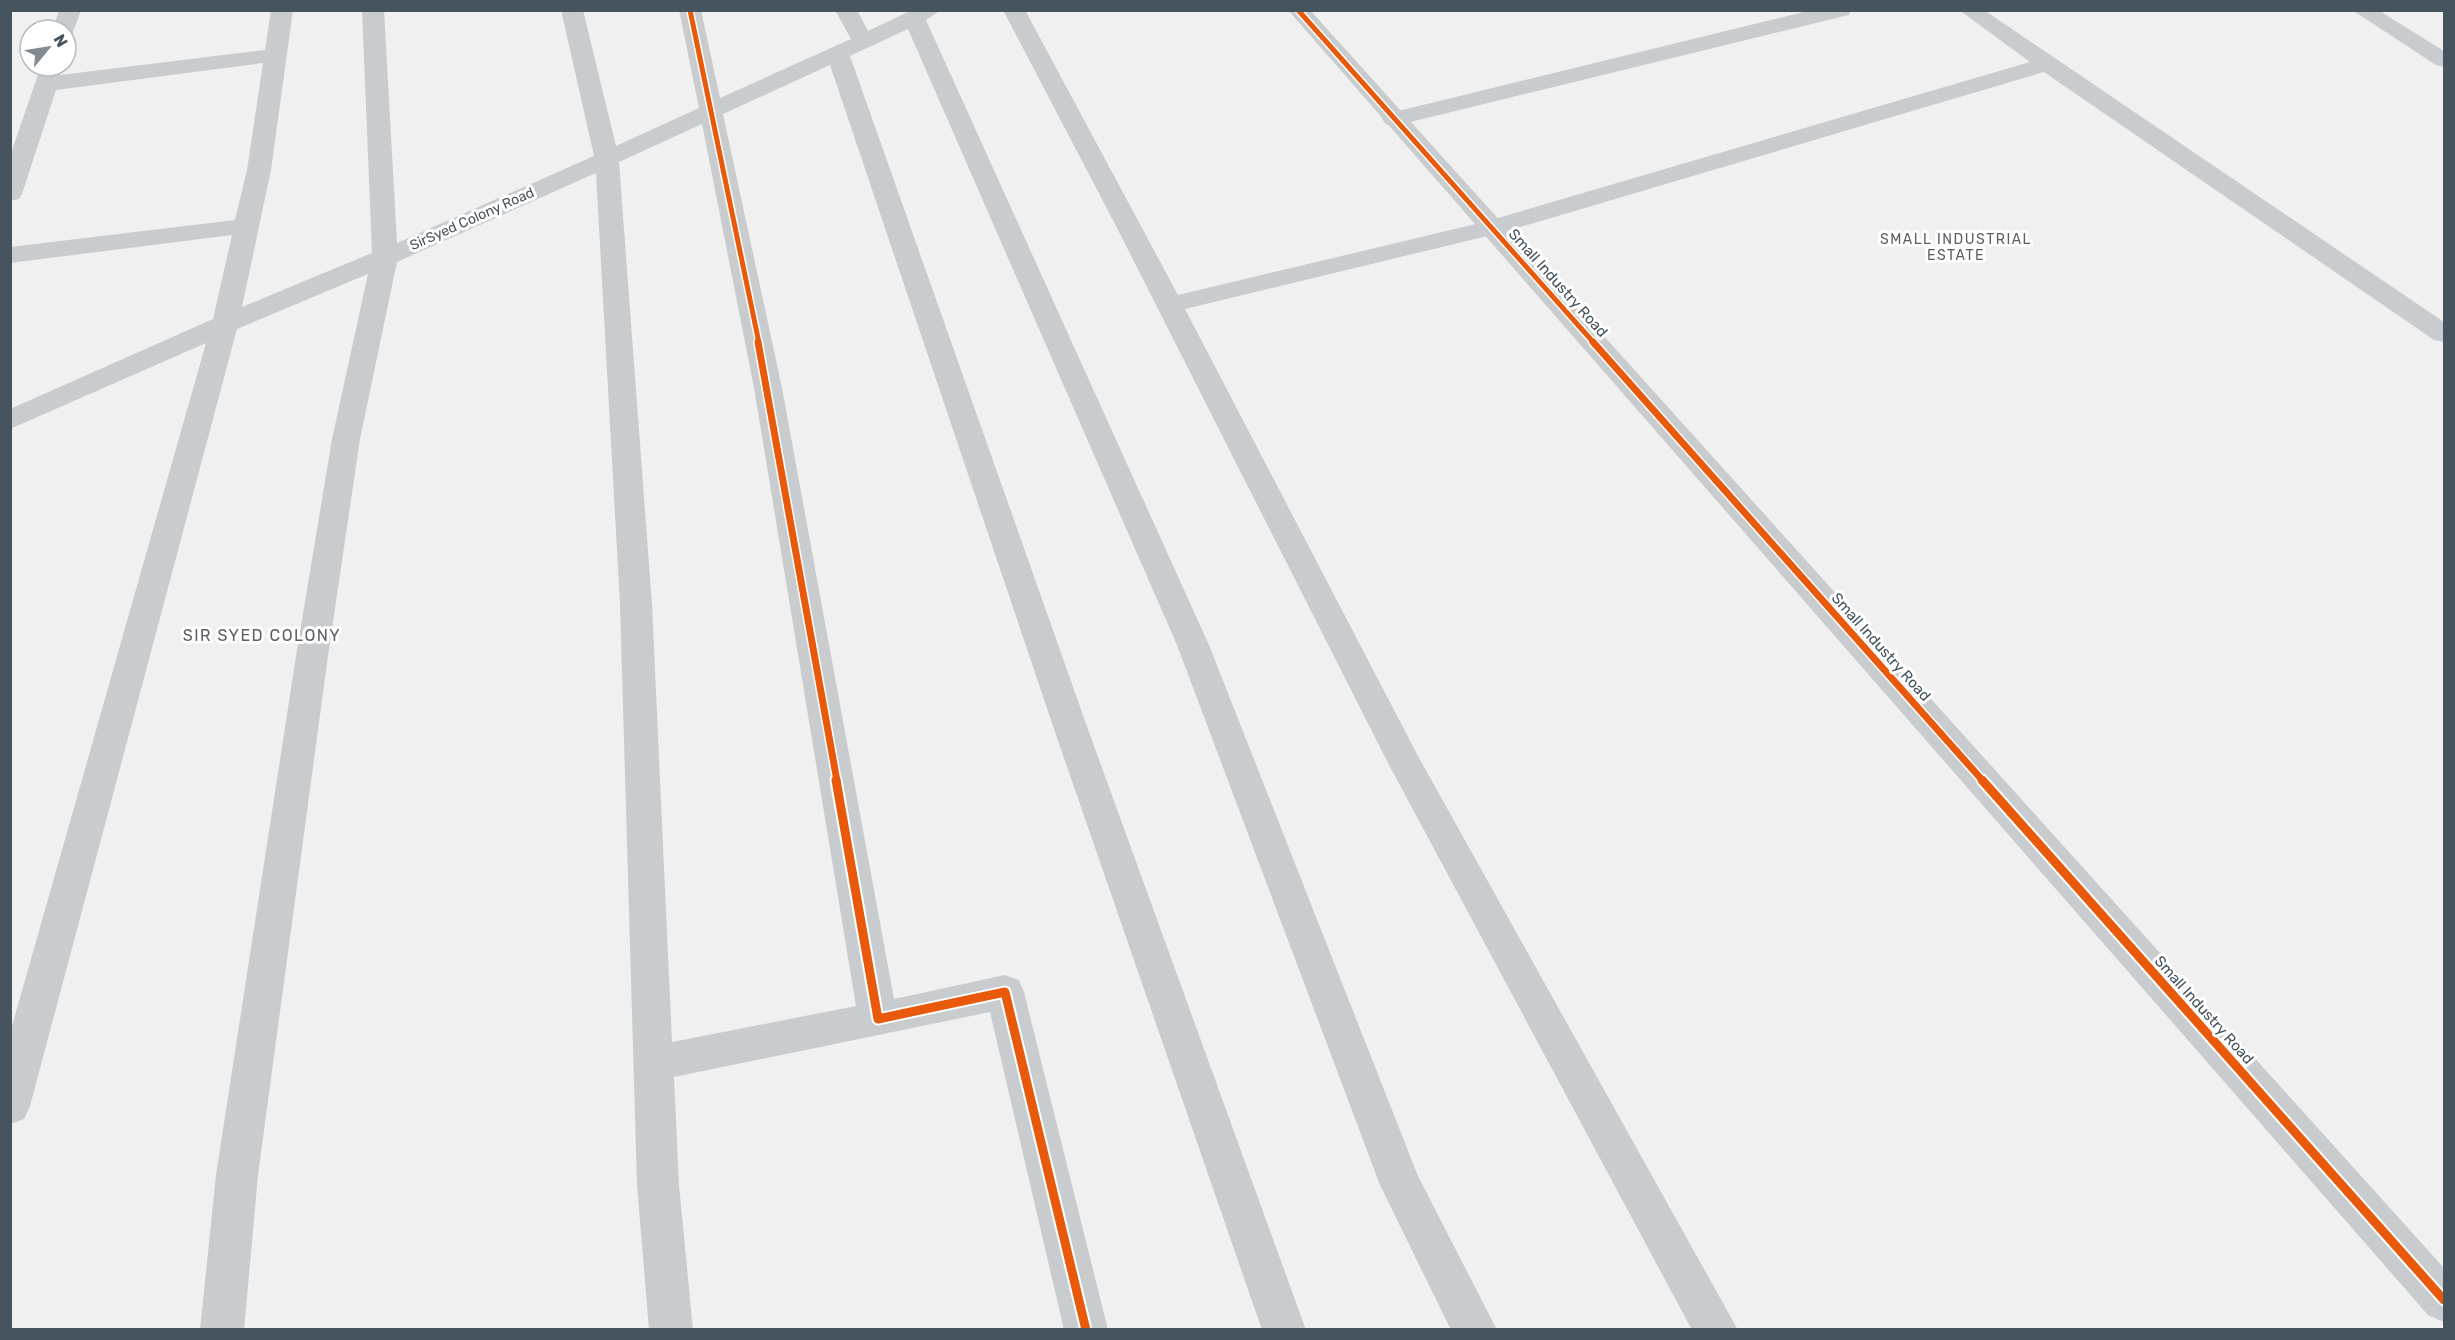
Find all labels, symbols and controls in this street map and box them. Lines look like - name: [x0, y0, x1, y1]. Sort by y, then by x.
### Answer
- north arrow: [18, 18, 78, 78]
- text: N: [49, 31, 72, 50]
- street label: SirSyed Colony Road: [407, 184, 537, 254]
- street label: Small Industry Road: [1505, 225, 1611, 341]
- district label: SMALL INDUSTRIAL ESTATE: [1880, 231, 2032, 264]
- street label: Small Industry Road: [1828, 589, 1934, 705]
- district label: SIR SYED COLONY: [183, 626, 341, 645]
- street label: Small Industry Road: [2151, 952, 2257, 1068]

